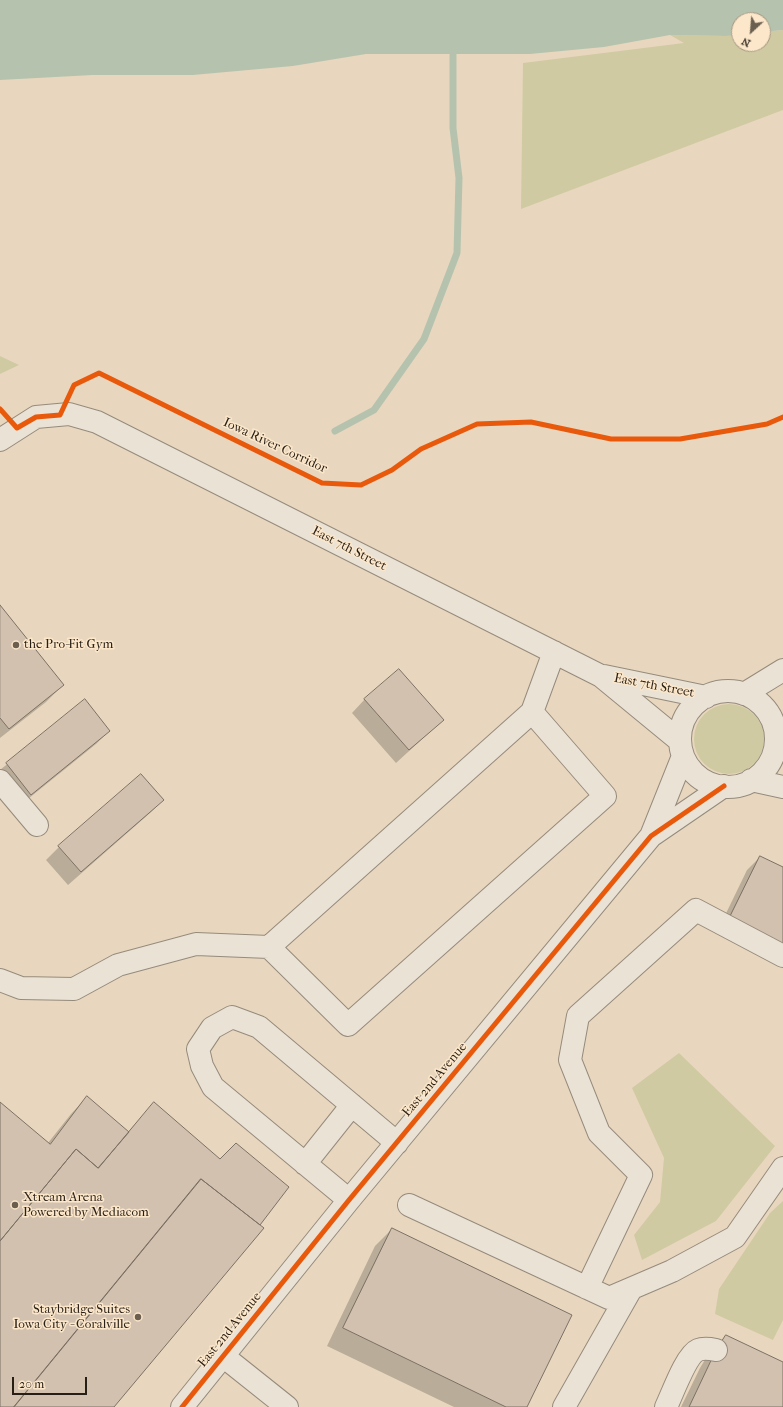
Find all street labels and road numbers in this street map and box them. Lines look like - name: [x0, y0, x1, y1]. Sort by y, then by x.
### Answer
- street label: Iowa River Corridor: [221, 415, 329, 477]
- street label: East 7th Street: [309, 524, 389, 574]
- street label: East 7th Street: [613, 671, 695, 701]
- street label: East 2nd Avenue: [399, 1040, 471, 1120]
- street label: East 2nd Avenue: [195, 1289, 265, 1371]

